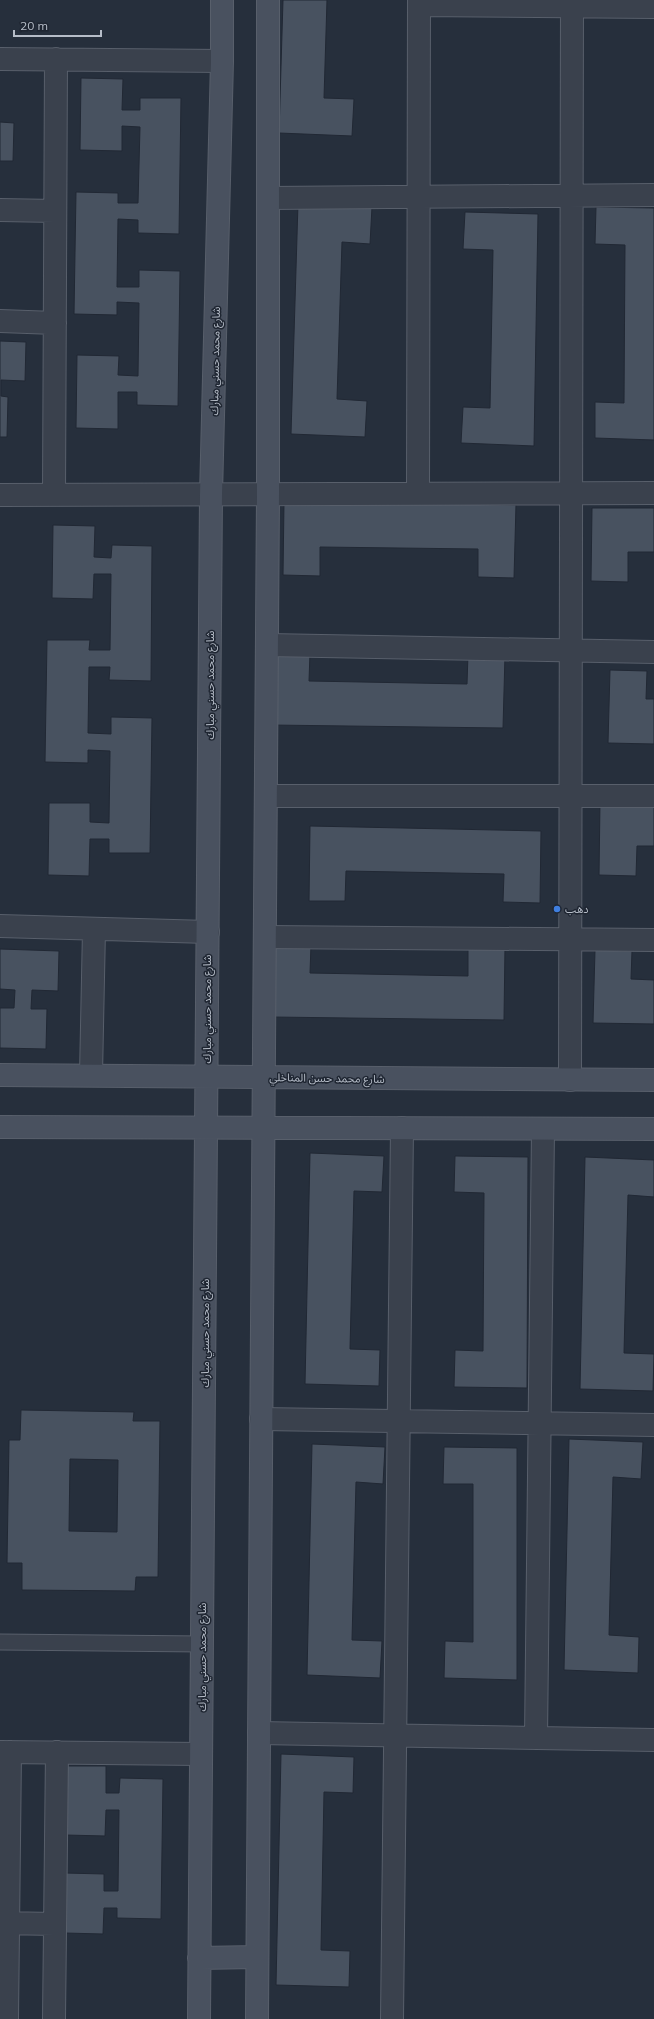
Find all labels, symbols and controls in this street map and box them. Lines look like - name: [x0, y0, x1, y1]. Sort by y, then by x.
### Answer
- scale bar: [14, 12, 101, 38]
- text: 20 m: [20, 18, 48, 33]
- street label: شارع محمد حسني مبارك: [207, 306, 226, 416]
- street label: شارع محمد حسني مبارك: [203, 630, 220, 739]
- place label: دهب: [565, 902, 589, 916]
- marker: دهب: [552, 904, 562, 914]
- street label: شارع محمد حسني مبارك: [200, 954, 217, 1063]
- street label: شارع محمد حسن المناخلي: [269, 1070, 385, 1089]
- street label: شارع محمد حسني مبارك: [198, 1278, 215, 1387]
- street label: شارع محمد حسني مبارك: [195, 1602, 212, 1711]

